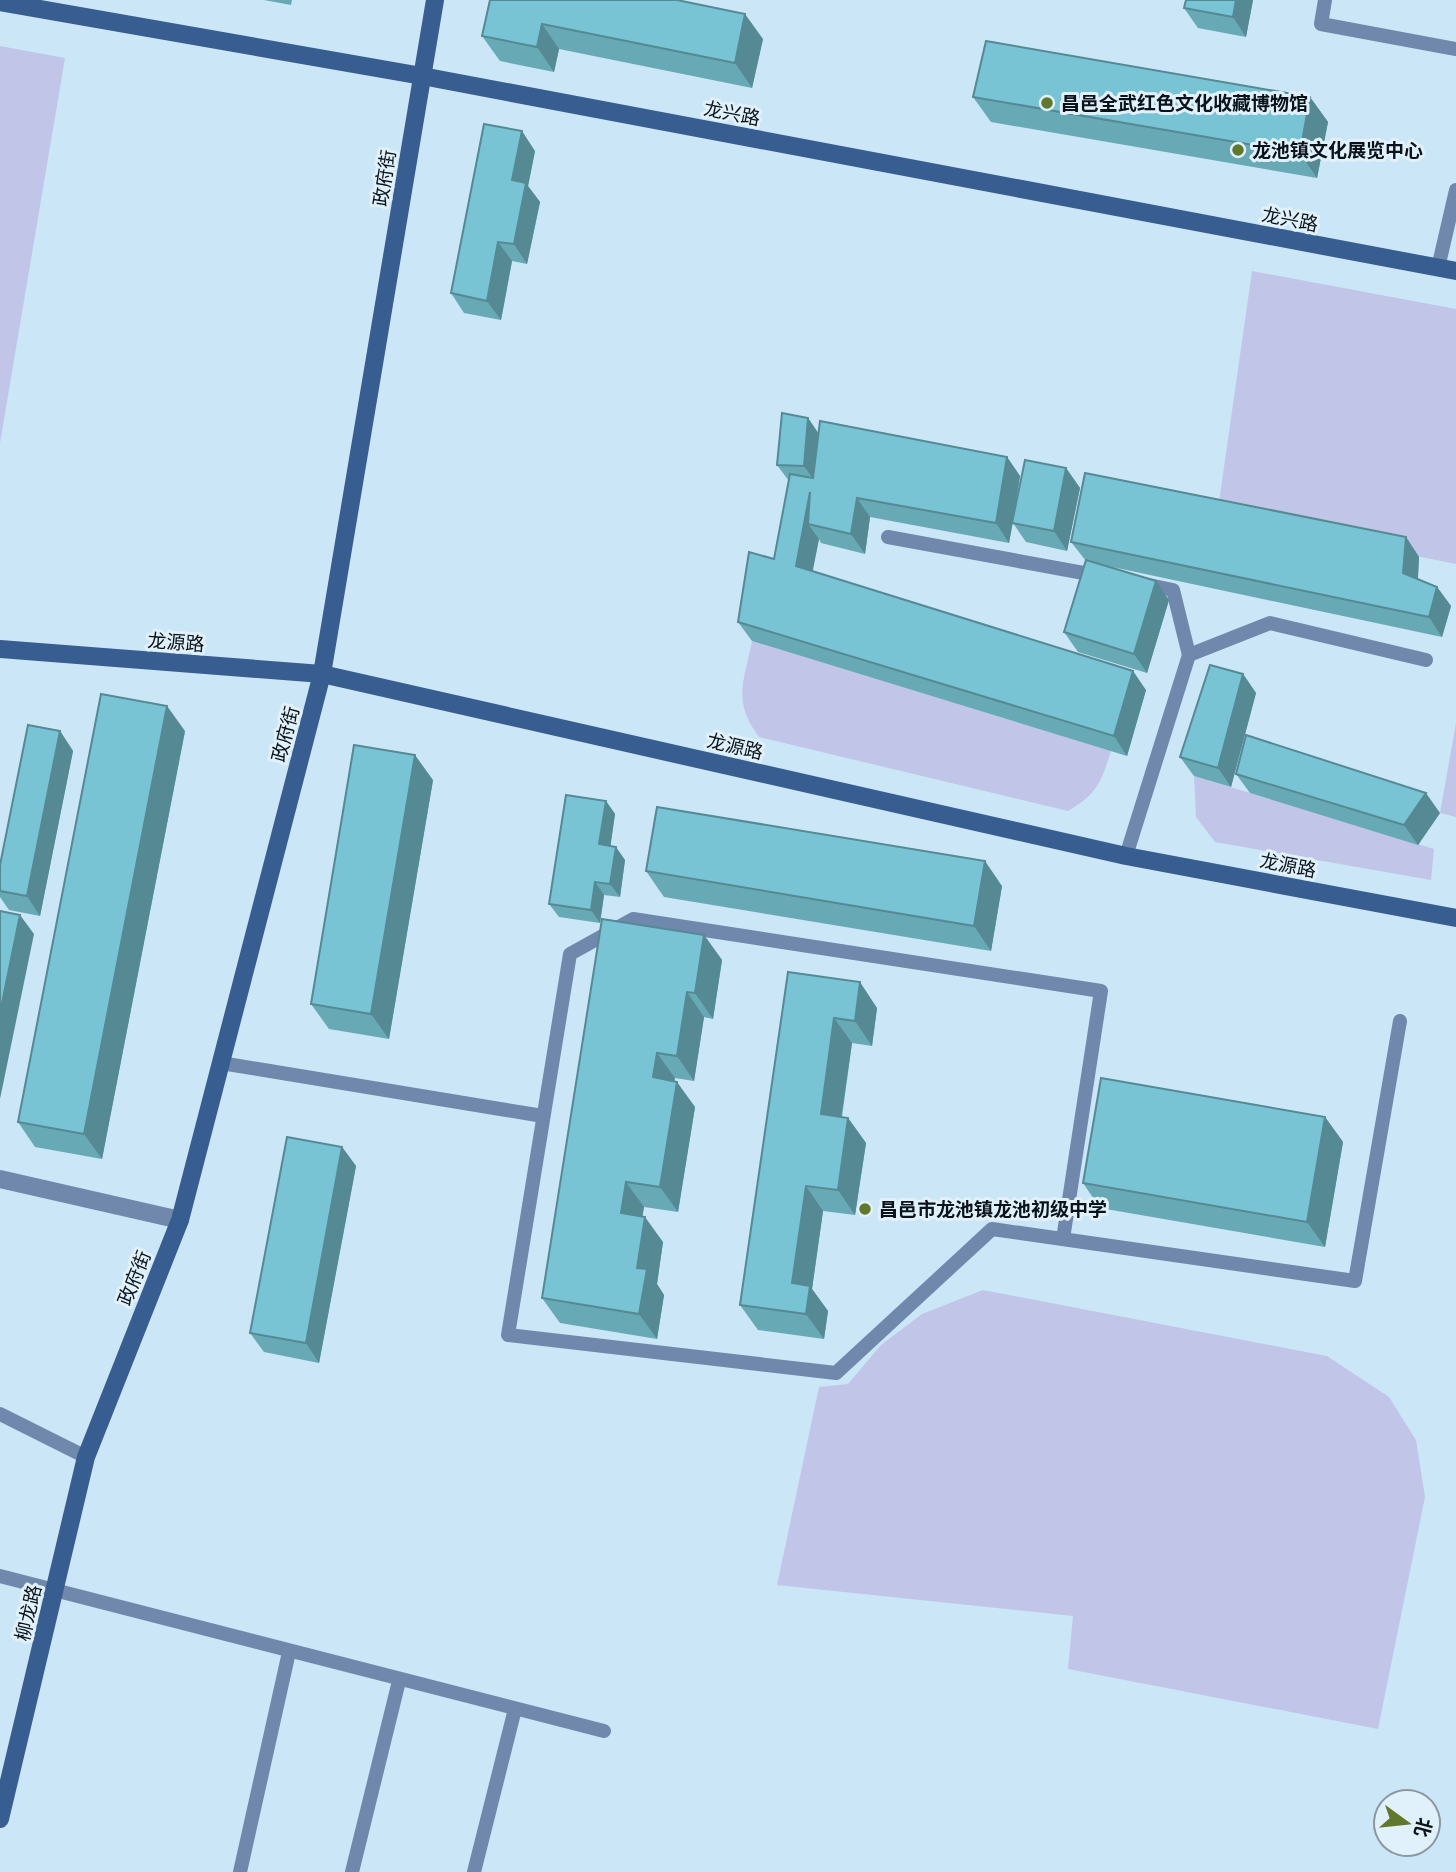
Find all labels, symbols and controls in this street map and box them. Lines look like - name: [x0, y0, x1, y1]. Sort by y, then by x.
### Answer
- place label: 昌邑全武红色文化收藏博物馆: [1061, 90, 1308, 116]
- street label: 龙兴路: [702, 95, 762, 131]
- marker: 昌邑全武红色文化收藏博物馆: [1039, 95, 1055, 111]
- place label: 龙池镇文化展览中心: [1252, 137, 1423, 163]
- marker: 龙池镇文化展览中心: [1230, 142, 1246, 158]
- street label: 政府街: [367, 148, 401, 208]
- street label: 龙兴路: [1260, 201, 1320, 237]
- street label: 龙源路: [147, 627, 205, 657]
- street label: 政府街: [265, 703, 305, 765]
- street label: 龙源路: [704, 727, 766, 765]
- street label: 龙源路: [1258, 847, 1318, 883]
- place label: 昌邑市龙池镇龙池初级中学: [879, 1196, 1107, 1222]
- marker: 昌邑市龙池镇龙池初级中学: [857, 1201, 873, 1217]
- street label: 政府街: [111, 1247, 157, 1309]
- street label: 柳龙路: [9, 1582, 47, 1644]
- north arrow: [1372, 1788, 1442, 1858]
- text: 北: [1408, 1815, 1438, 1840]

